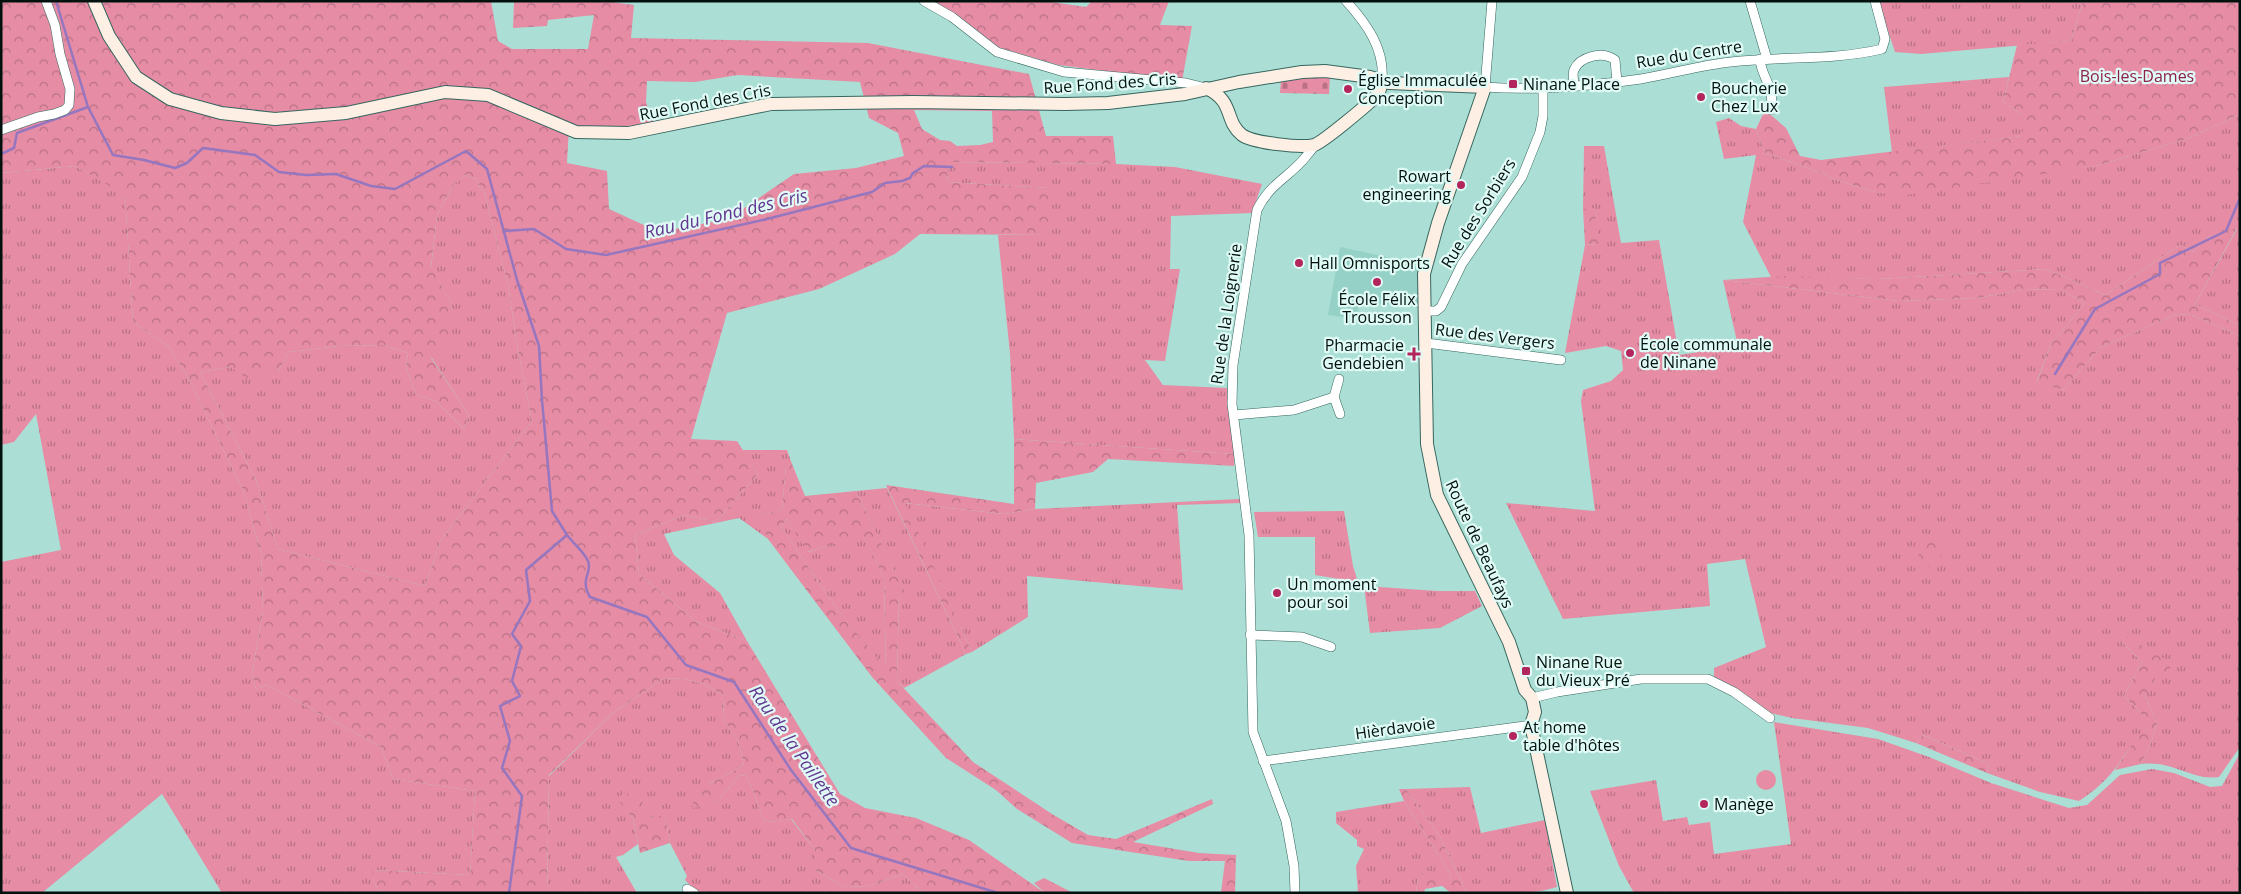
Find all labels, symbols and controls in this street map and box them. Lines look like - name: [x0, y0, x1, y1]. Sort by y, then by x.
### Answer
- street label: Rue du Centre: [1635, 35, 1743, 73]
- park label: Bois-les-Dames: [2080, 65, 2194, 87]
- street label: Rue Fond des Cris: [1043, 67, 1177, 99]
- place label: Église Immaculée Conception: [1358, 69, 1487, 109]
- place label: Ninane Place: [1523, 73, 1620, 95]
- place label: Boucherie Chez Lux: [1711, 77, 1787, 117]
- street label: Rue Fond des Cris: [637, 78, 773, 126]
- marker: Ninane Place: [1507, 78, 1519, 90]
- marker: Église Immaculée Conception: [1342, 83, 1354, 95]
- marker: Boucherie Chez Lux: [1695, 91, 1707, 103]
- street label: Rue des Sorbiers: [1435, 154, 1521, 272]
- place label: Rowart engineering: [1363, 165, 1451, 205]
- marker: Rowart engineering: [1455, 179, 1467, 191]
- water label: Rau du Fond des Cris: [642, 183, 810, 243]
- street label: Rue de la Loignerie: [1205, 242, 1247, 386]
- place label: Hall Omnisports: [1309, 252, 1430, 274]
- marker: Hall Omnisports: [1293, 257, 1305, 269]
- marker: École Félix Trousson: [1371, 276, 1383, 288]
- place label: École Félix Trousson: [1338, 288, 1416, 328]
- street label: Rue des Vergers: [1434, 318, 1556, 354]
- place label: École communale de Ninane: [1640, 333, 1772, 373]
- place label: Pharmacie Gendebien: [1322, 334, 1404, 374]
- marker: École communale de Ninane: [1624, 347, 1636, 359]
- marker: Pharmacie Gendebien: [1408, 348, 1420, 360]
- street label: Route de Beaufays: [1441, 476, 1519, 612]
- place label: Un moment pour soi: [1287, 573, 1377, 613]
- marker: Un moment pour soi: [1271, 587, 1283, 599]
- place label: Ninane Rue du Vieux Pré: [1536, 651, 1630, 691]
- marker: Ninane Rue du Vieux Pré: [1520, 665, 1532, 677]
- water label: Rau de la Paillette: [744, 680, 846, 811]
- street label: Hièrdavoie: [1354, 711, 1436, 745]
- place label: At home table d'hôtes: [1523, 716, 1620, 756]
- marker: At home table d'hôtes: [1507, 730, 1519, 742]
- place label: Manège: [1714, 793, 1774, 815]
- marker: Manège: [1698, 798, 1710, 810]

